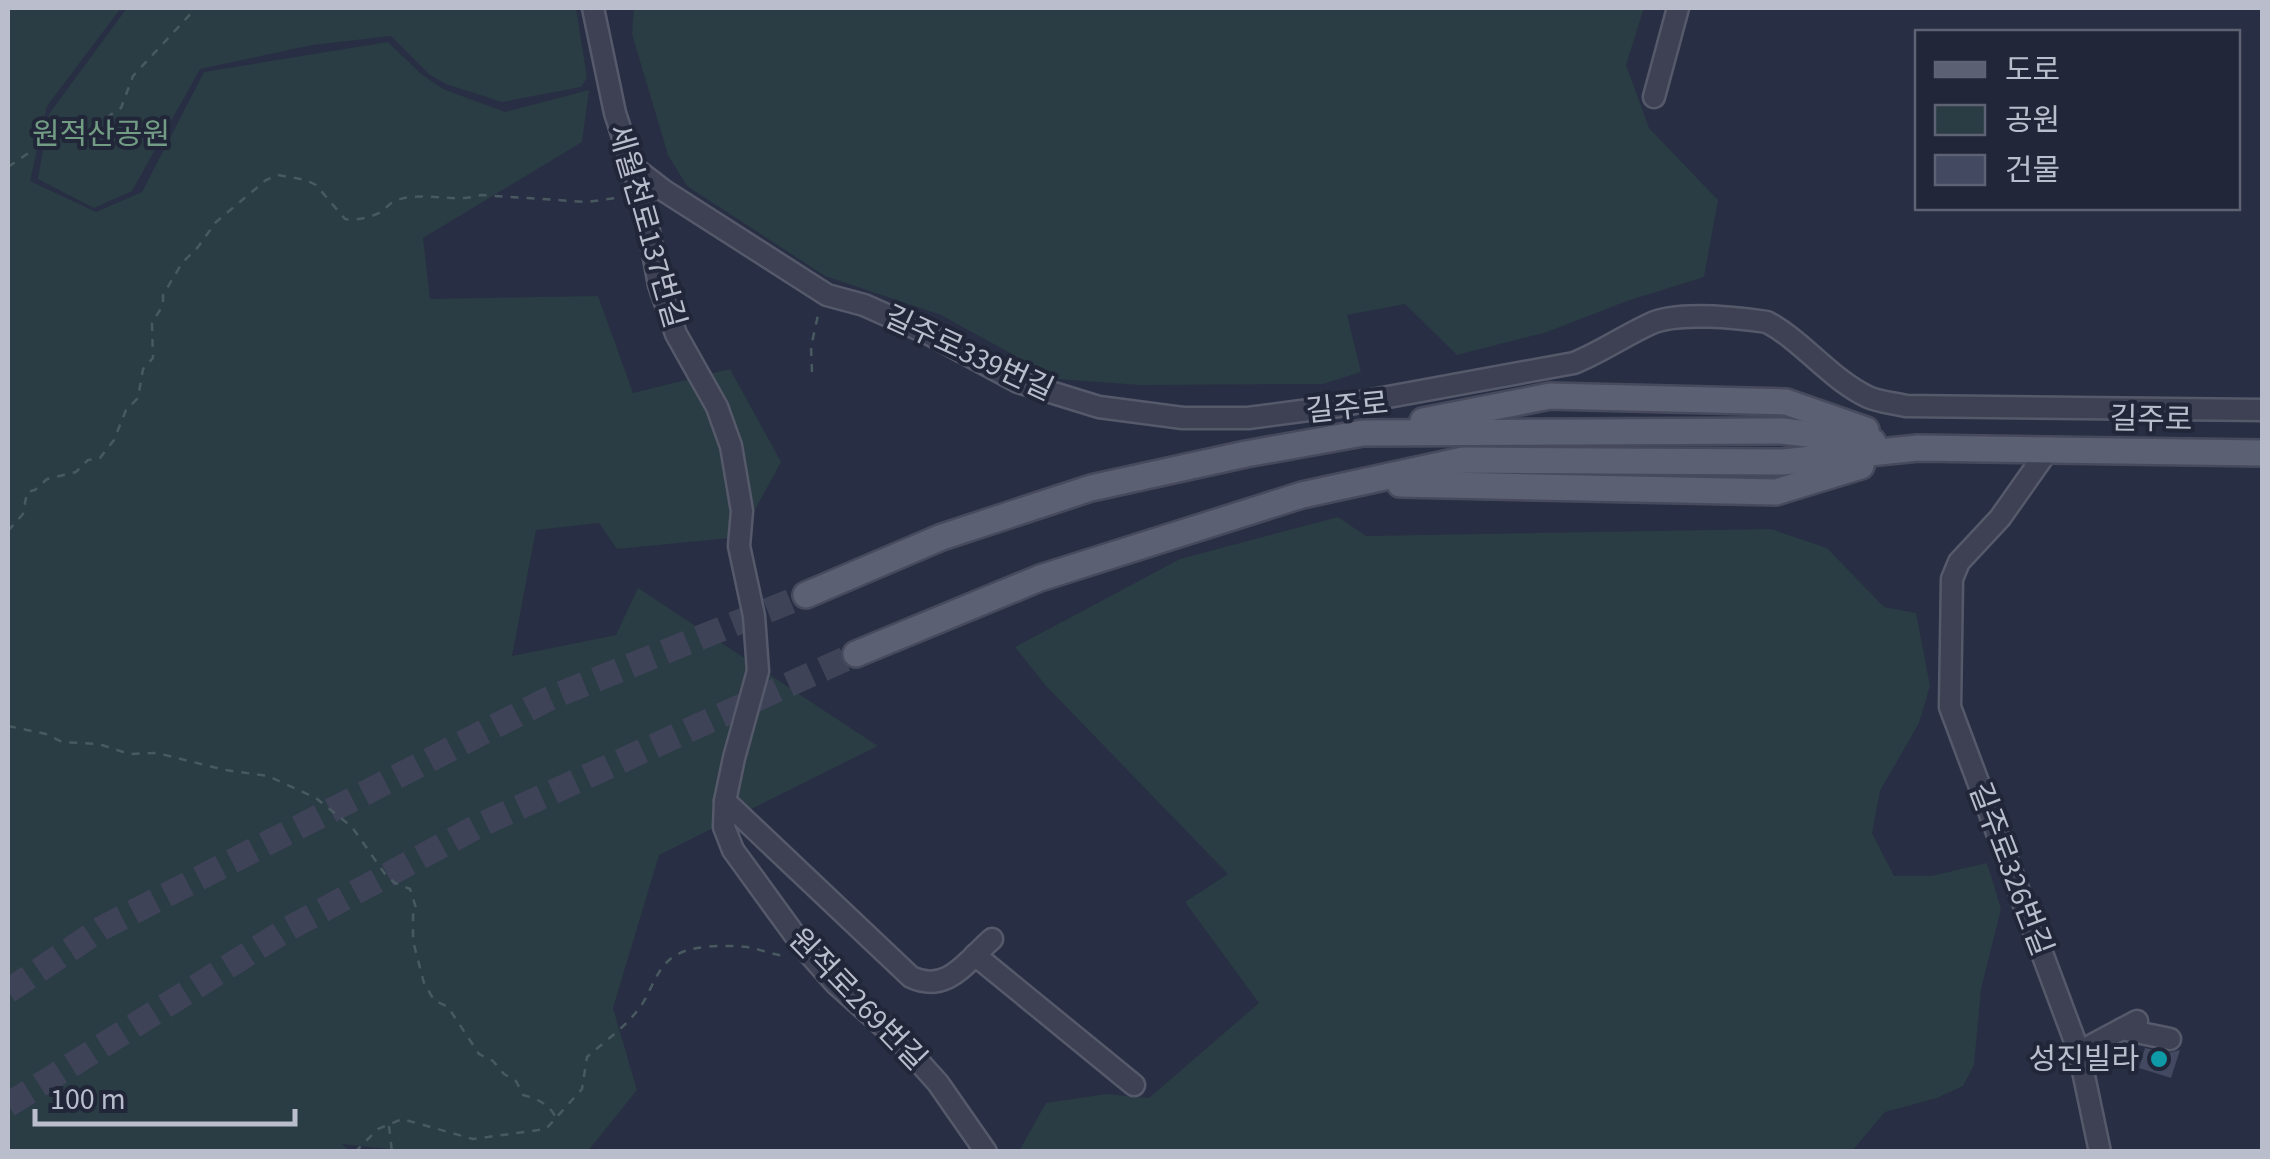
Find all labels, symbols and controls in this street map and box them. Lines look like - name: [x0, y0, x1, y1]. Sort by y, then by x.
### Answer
- legend: [1915, 30, 2240, 210]
- text: 도로: [2005, 49, 2060, 92]
- text: 공원: [2005, 99, 2060, 142]
- park label: 원적산공원: [32, 113, 170, 156]
- street label: 세월천로137번길: [597, 119, 696, 333]
- text: 건물: [2005, 149, 2060, 192]
- street label: 길주로339번길: [877, 295, 1061, 412]
- street label: 길주로: [1304, 382, 1390, 433]
- street label: 길주로: [2109, 397, 2193, 442]
- street label: 길주로326번길: [1958, 776, 2063, 962]
- street label: 원적로269번길: [779, 919, 937, 1080]
- place label: 성진빌라: [2029, 1038, 2139, 1081]
- marker: 성진빌라: [2148, 1048, 2170, 1070]
- scale bar: [35, 1064, 295, 1126]
- text: 100 m: [50, 1078, 126, 1121]

